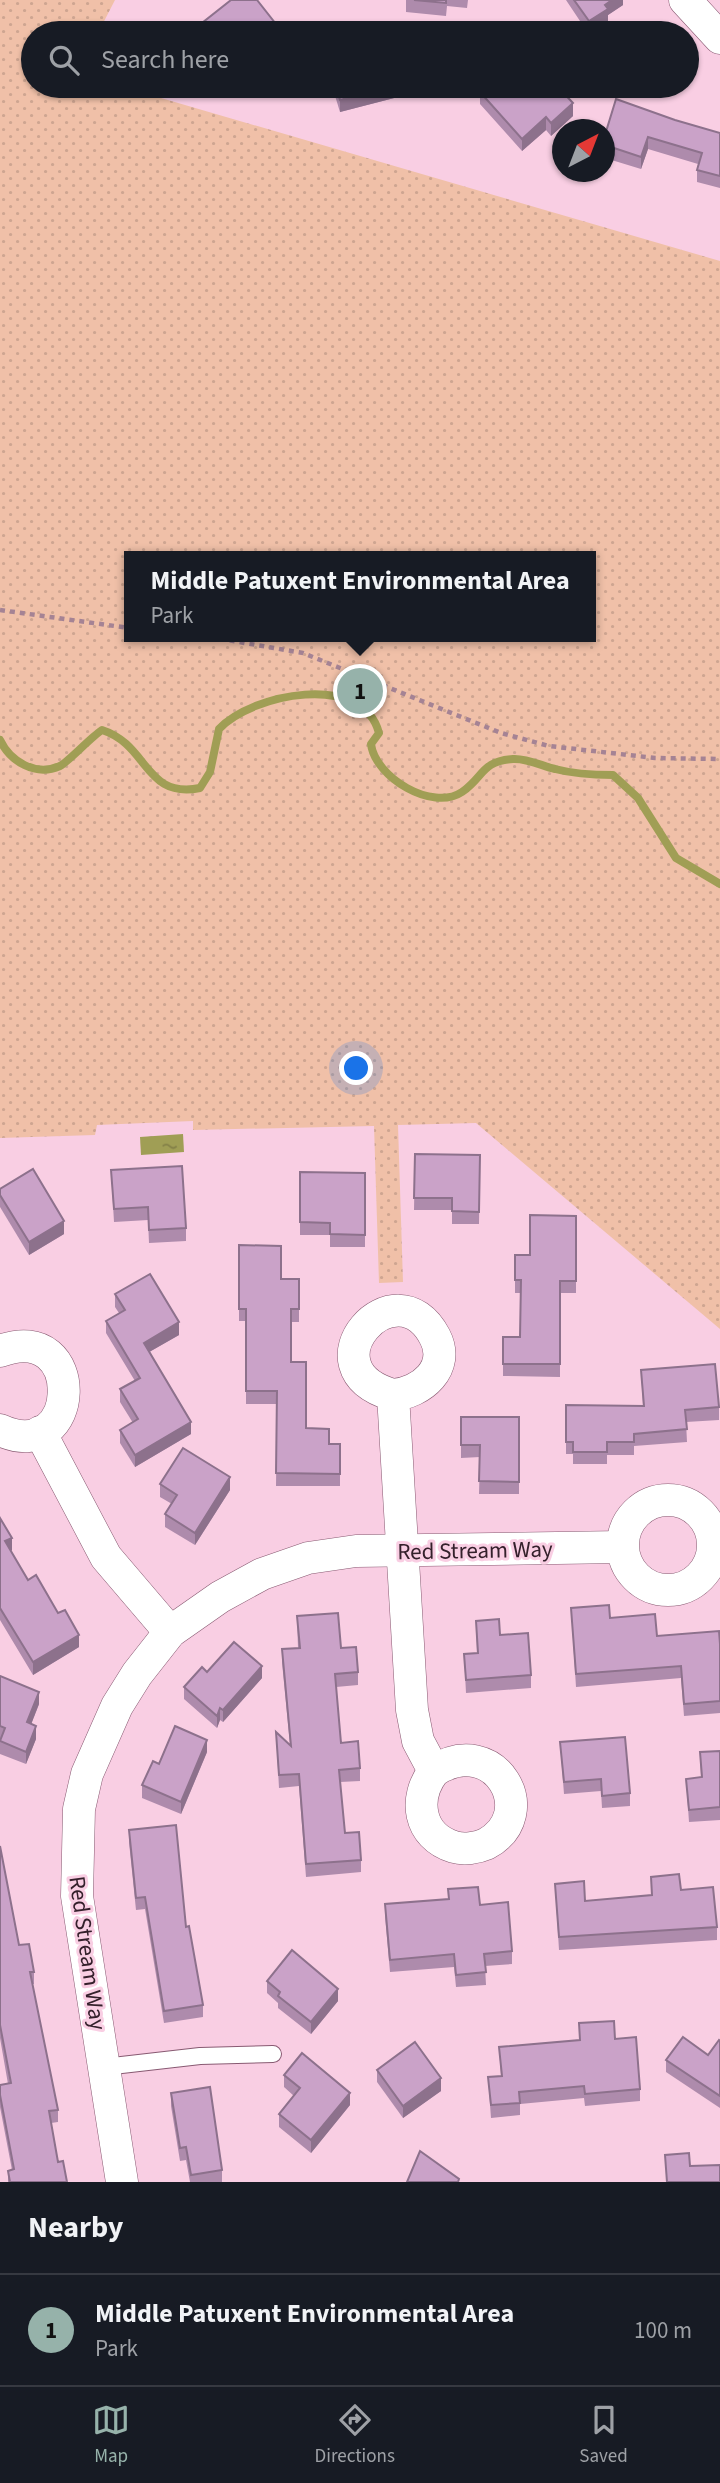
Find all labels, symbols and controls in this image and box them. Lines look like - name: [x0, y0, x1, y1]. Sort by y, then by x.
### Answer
- search box: [21, 21, 699, 98]
- icon: search: [45, 41, 83, 79]
- text: Search here: [101, 41, 229, 78]
- north arrow: [552, 119, 615, 182]
- popup: [124, 551, 596, 642]
- text: Middle Patuxent Environmental Area: [150, 562, 570, 599]
- text: Park: [150, 599, 193, 632]
- pin: 1: [337, 665, 383, 717]
- your location: [339, 1051, 373, 1085]
- street label: Red Stream Way: [397, 1533, 553, 1568]
- street label: Red Stream Way: [60, 1874, 115, 2033]
- text: Nearby: [28, 2206, 123, 2249]
- text: Middle Patuxent Environmental Area: [95, 2295, 514, 2332]
- text: 1: [45, 2314, 57, 2347]
- text: 100 m: [634, 2314, 692, 2347]
- text: Park: [95, 2332, 138, 2365]
- tab: Map: [92, 2401, 130, 2470]
- tab: Directions: [315, 2401, 395, 2470]
- tab: Saved: [579, 2401, 628, 2470]

